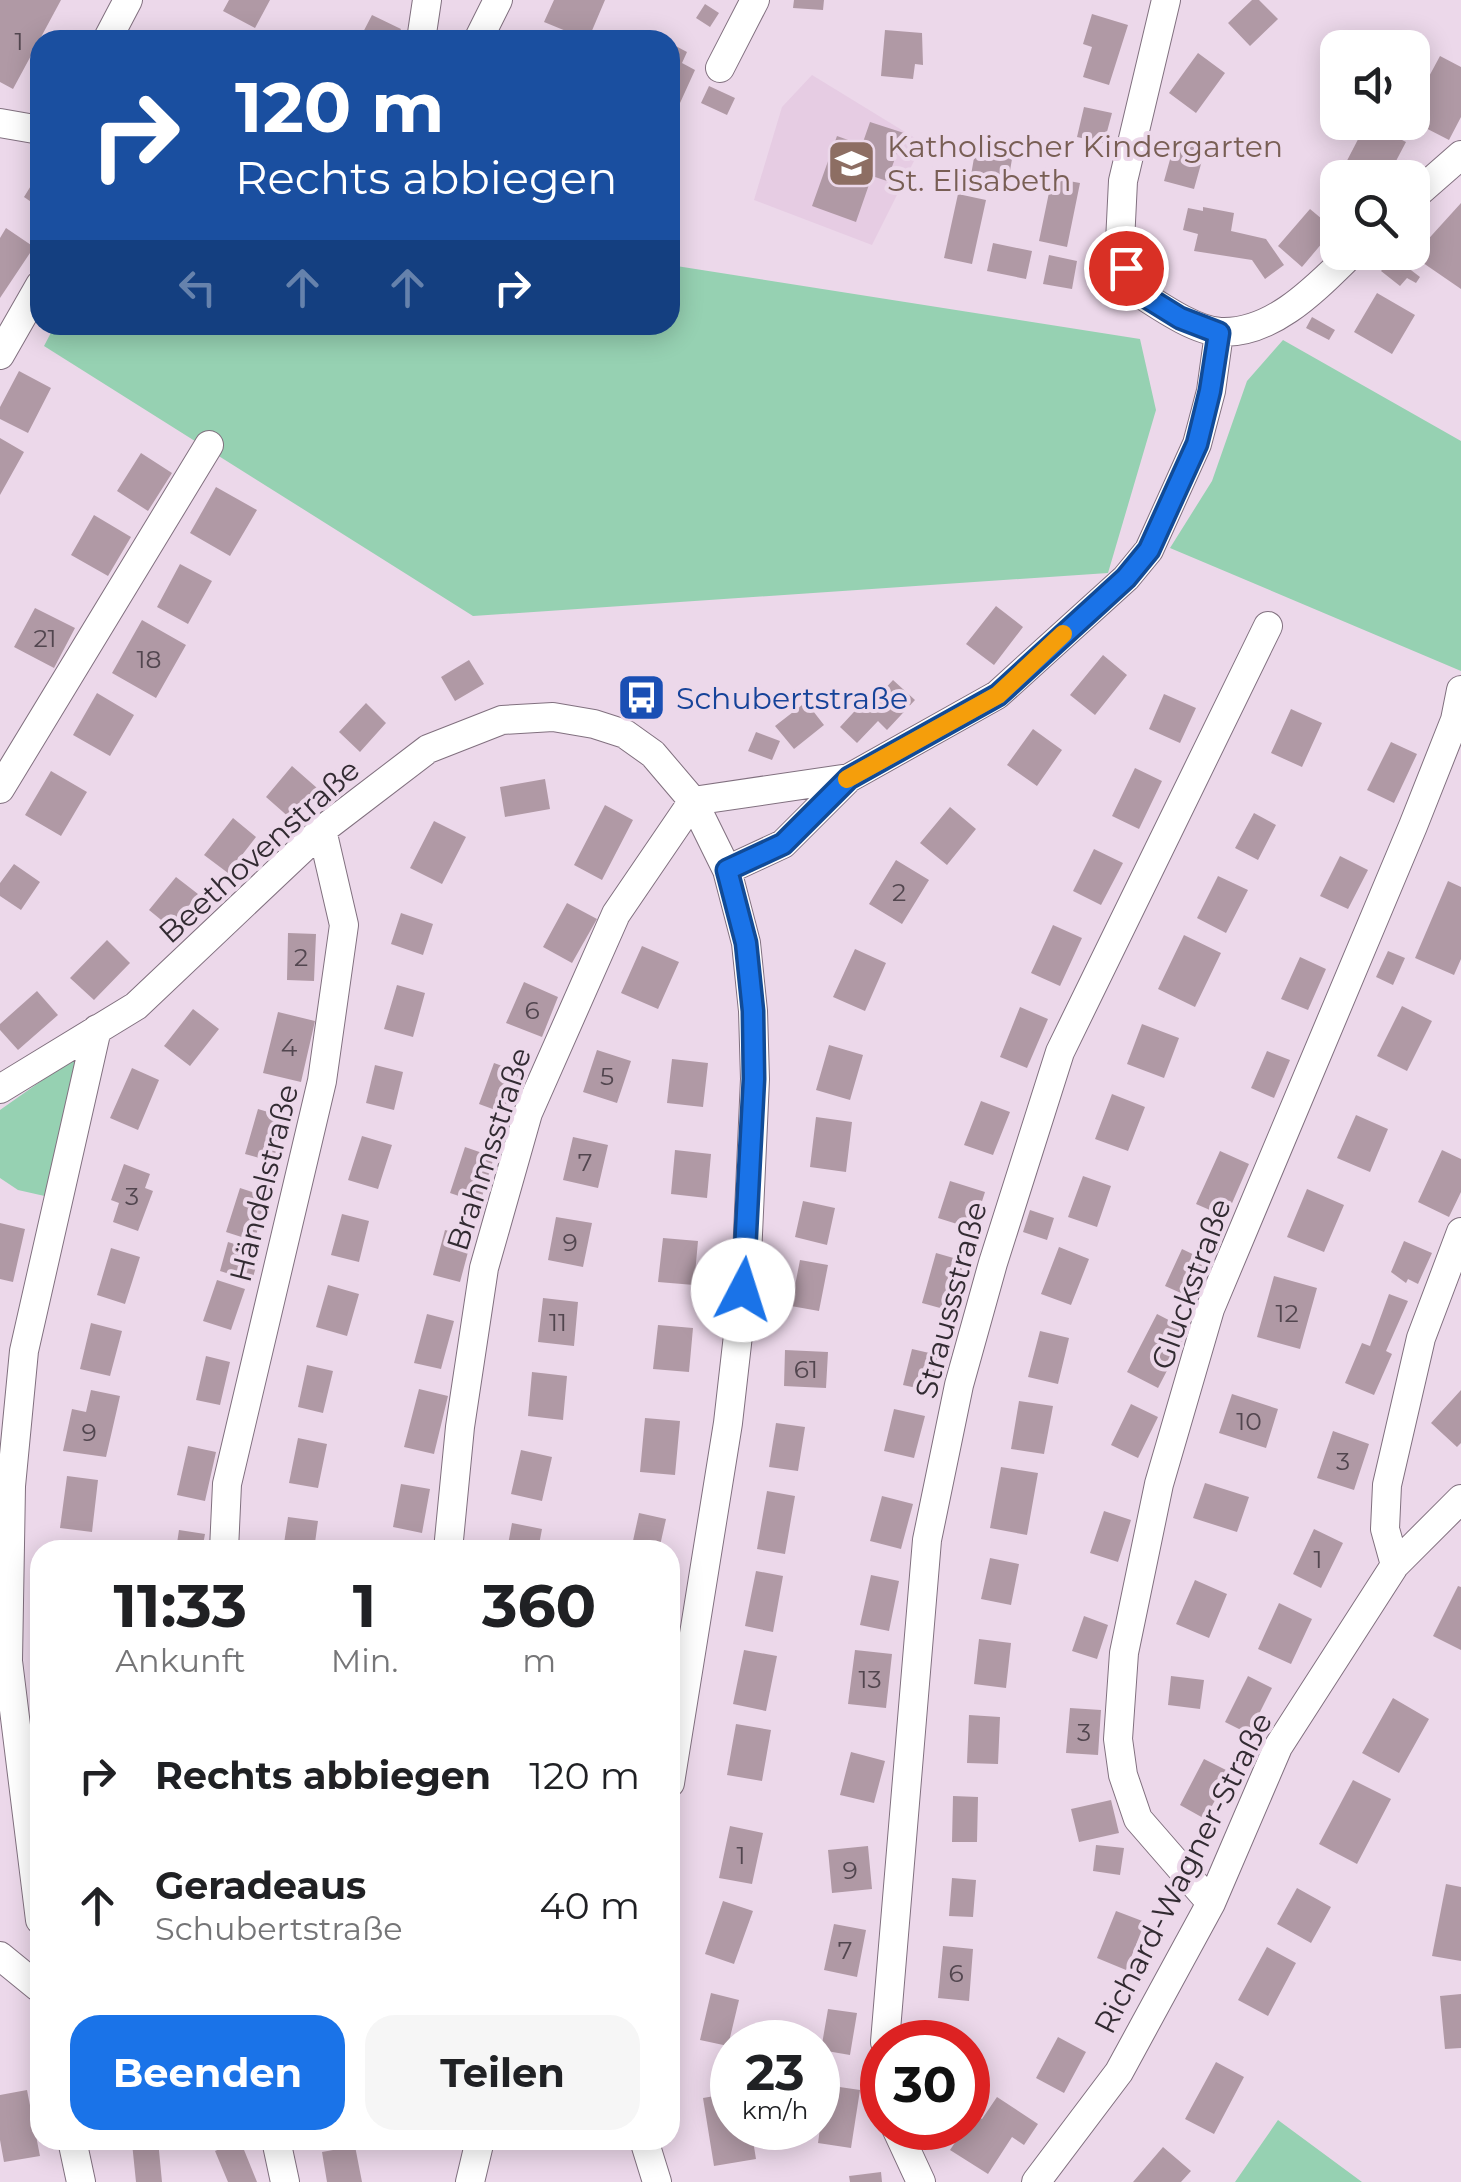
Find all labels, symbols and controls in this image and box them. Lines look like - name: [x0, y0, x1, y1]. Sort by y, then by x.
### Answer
- house number: 1: [14, 26, 24, 56]
- map controls: [1320, 30, 1430, 270]
- button: sound: [1320, 30, 1430, 140]
- text: 120 m: [235, 64, 445, 150]
- icon: right: [70, 70, 200, 200]
- place label: Katholischer Kindergarten St. Elisabeth: [887, 128, 1283, 199]
- school or university icon: Katholischer Kindergarten St. Elisabeth: [826, 137, 878, 189]
- text: Rechts abbiegen: [235, 150, 617, 205]
- button: search: [1320, 160, 1430, 270]
- pin: [1084, 226, 1169, 311]
- icon: arrive: [1099, 241, 1154, 296]
- icon: left: [170, 260, 225, 315]
- icon: ahead: [275, 260, 330, 315]
- icon: ahead: [380, 260, 435, 315]
- icon: right: [485, 260, 540, 315]
- house number: 21: [33, 623, 57, 653]
- house number: 18: [137, 644, 161, 674]
- bus stop icon: Schubertstraße: [615, 672, 667, 724]
- place label: Schubertstraße: [676, 680, 908, 717]
- street label: Beethovenstraße: [151, 751, 367, 951]
- house number: 2: [892, 877, 906, 907]
- house number: 2: [294, 942, 308, 972]
- house number: 6: [524, 995, 540, 1025]
- house number: 4: [281, 1032, 298, 1062]
- street label: Brahmsstraße: [439, 1043, 539, 1255]
- house number: 5: [600, 1061, 614, 1091]
- street label: Händelstraße: [222, 1080, 306, 1286]
- house number: 7: [578, 1147, 592, 1177]
- house number: 3: [125, 1181, 139, 1211]
- street label: Gluckstraße: [1143, 1194, 1239, 1374]
- street label: Straussstraße: [907, 1198, 995, 1402]
- house number: 9: [562, 1227, 578, 1257]
- position arrow: [691, 1238, 795, 1342]
- house number: 12: [1275, 1298, 1299, 1328]
- house number: 11: [549, 1307, 567, 1337]
- house number: 61: [794, 1354, 818, 1384]
- house number: 10: [1236, 1406, 1262, 1436]
- house number: 9: [81, 1417, 97, 1447]
- house number: 3: [1336, 1446, 1350, 1476]
- house number: 1: [1313, 1544, 1323, 1574]
- text: 11:33: [114, 1569, 247, 1642]
- text: 1: [353, 1569, 376, 1642]
- text: 360: [482, 1569, 596, 1642]
- text: Ankunft: [115, 1641, 246, 1680]
- text: Min.: [331, 1641, 398, 1680]
- text: m: [522, 1641, 556, 1680]
- house number: 13: [858, 1664, 882, 1694]
- street label: Richard-Wagner-Straße: [1086, 1706, 1280, 2040]
- house number: 3: [1077, 1717, 1091, 1747]
- icon: right: [70, 1748, 125, 1803]
- text: Rechts abbiegen: [155, 1752, 491, 1799]
- text: 120 m: [529, 1752, 640, 1799]
- house number: 1: [736, 1840, 746, 1870]
- house number: 9: [842, 1855, 858, 1885]
- text: Geradeaus: [155, 1862, 366, 1909]
- icon: ahead: [70, 1878, 125, 1933]
- text: 40 m: [539, 1882, 640, 1929]
- text: Schubertstraße: [155, 1909, 403, 1948]
- house number: 7: [838, 1935, 852, 1965]
- house number: 6: [948, 1958, 964, 1988]
- button: Beenden: [70, 2015, 345, 2130]
- button: Teilen: [365, 2015, 640, 2130]
- speed limit sign: 30: [860, 2020, 990, 2150]
- text: 23: [745, 2042, 805, 2103]
- text: km/h: [742, 2095, 808, 2125]

